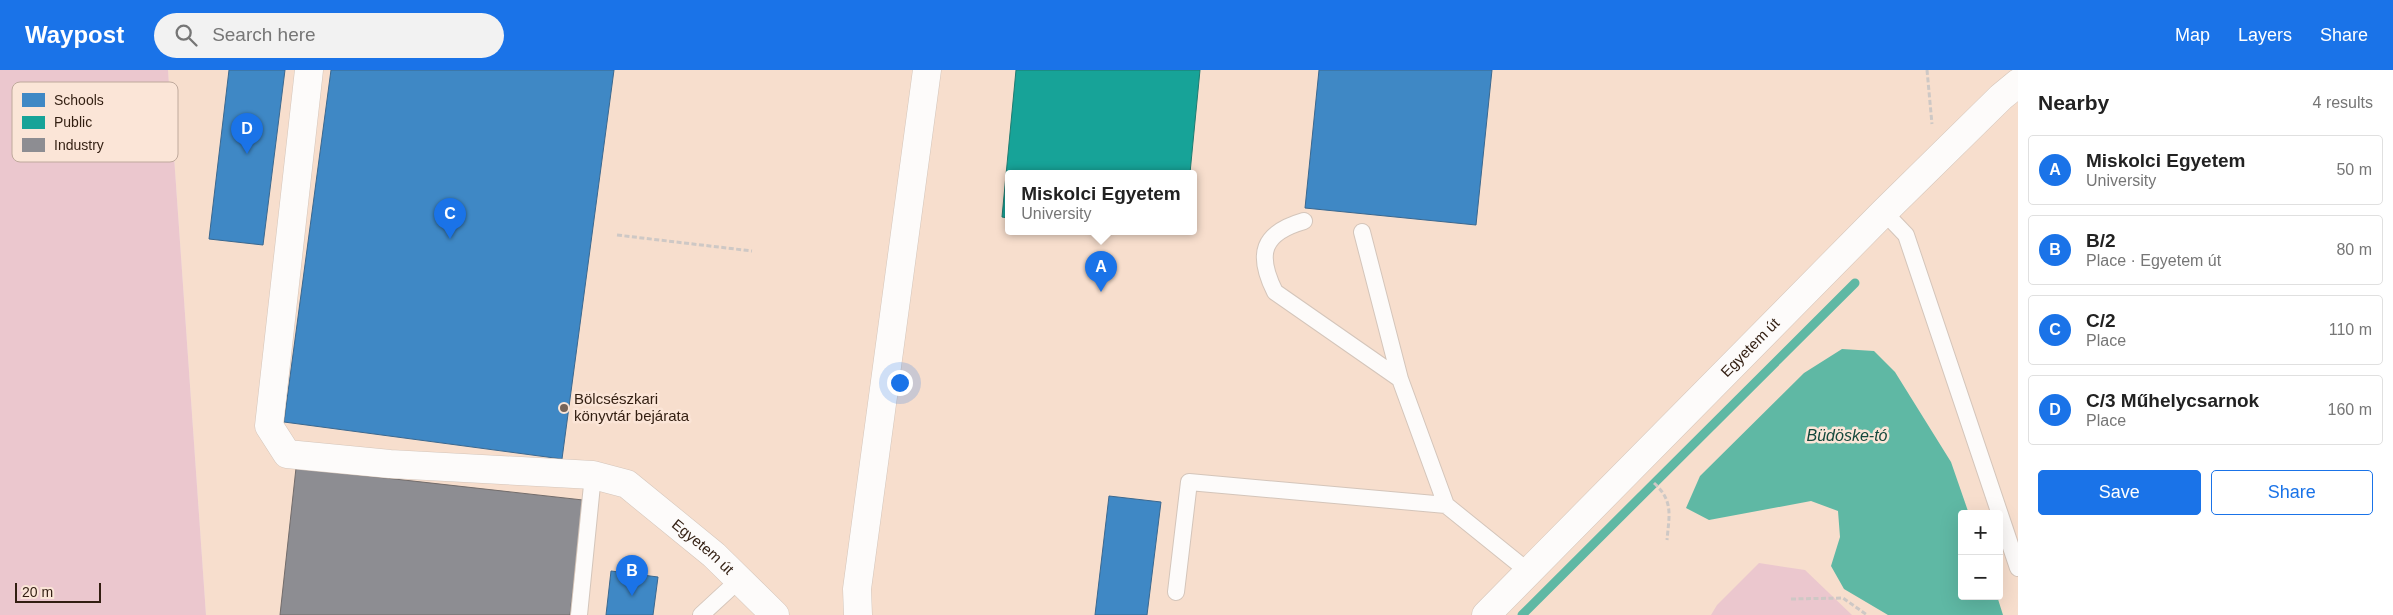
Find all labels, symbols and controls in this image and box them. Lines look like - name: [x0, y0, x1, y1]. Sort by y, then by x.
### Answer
- search box: [154, 13, 504, 58]
- text: Waypost: [25, 21, 124, 48]
- icon: search: [172, 21, 200, 49]
- text: Search here: [212, 24, 316, 45]
- text: Map: [2175, 25, 2210, 45]
- text: Layers: [2238, 25, 2292, 45]
- text: Share: [2320, 25, 2368, 45]
- legend: [12, 82, 178, 162]
- text: Nearby: [2038, 91, 2109, 114]
- text: Schools: [54, 92, 104, 108]
- text: 4 results: [2313, 94, 2373, 111]
- pin: D: [231, 113, 263, 154]
- text: Public: [54, 114, 92, 130]
- text: Industry: [54, 137, 104, 153]
- text: Miskolci Egyetem: [2086, 150, 2245, 171]
- text: A: [2049, 161, 2061, 178]
- text: 50 m: [2336, 161, 2372, 178]
- popup: [1005, 170, 1197, 235]
- text: University: [2086, 172, 2156, 189]
- text: Miskolci Egyetem: [1021, 183, 1181, 204]
- pin: C: [434, 198, 466, 239]
- text: University: [1021, 205, 1092, 222]
- text: B/2: [2086, 230, 2116, 251]
- text: B: [2049, 241, 2061, 258]
- text: 80 m: [2336, 241, 2372, 258]
- pin: A: [1085, 251, 1117, 292]
- text: Place · Egyetem út: [2086, 252, 2221, 269]
- text: C/2: [2086, 310, 2116, 331]
- street label: Egyetem út: [1717, 314, 1783, 380]
- text: C: [2049, 321, 2061, 338]
- text: 110 m: [2329, 321, 2372, 338]
- text: Place: [2086, 332, 2126, 349]
- your location: [887, 370, 913, 396]
- place label: Bölcsészkari könyvtár bejárata: [574, 390, 690, 424]
- text: C/3 Műhelycsarnok: [2086, 390, 2259, 411]
- text: D: [2049, 401, 2061, 418]
- text: 160 m: [2328, 401, 2372, 418]
- marker: Bölcsészkari könyvtár bejárata: [558, 402, 570, 414]
- text: Place: [2086, 412, 2126, 429]
- water label: Büdöske-tó: [1807, 427, 1888, 444]
- button: Save: [2038, 470, 2201, 515]
- button: Share: [2211, 470, 2373, 515]
- map controls: [1958, 510, 2003, 600]
- button: +: [1958, 510, 2003, 555]
- street label: Egyetem út: [669, 515, 738, 578]
- pin: B: [616, 555, 648, 596]
- button: −: [1958, 555, 2003, 600]
- scale bar: [15, 580, 101, 603]
- text: 20 m: [22, 584, 53, 600]

